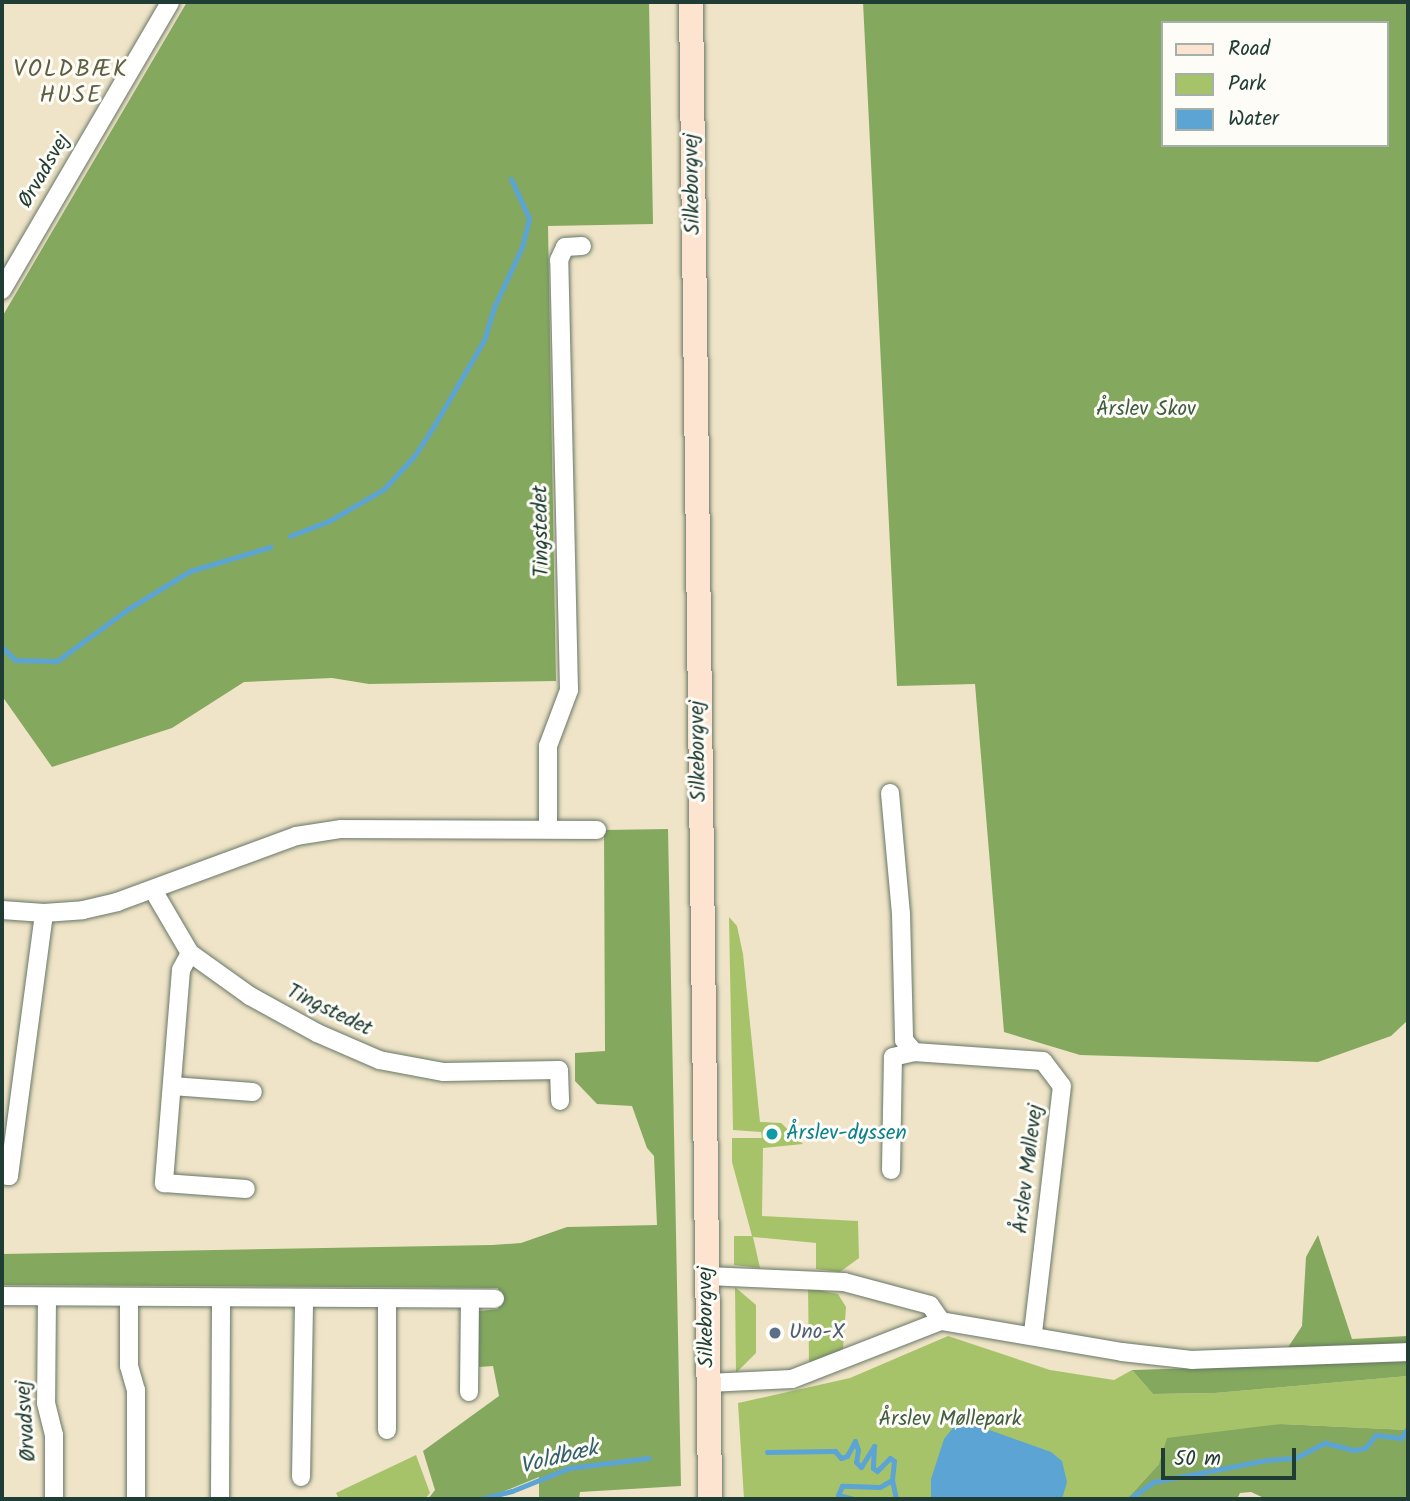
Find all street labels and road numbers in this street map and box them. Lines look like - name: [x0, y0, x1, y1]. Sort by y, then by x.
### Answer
- street label: Ørvadsvej: [14, 129, 76, 213]
- street label: Silkeborgvej: [680, 133, 706, 235]
- street label: Tingstedet: [529, 485, 555, 577]
- street label: Silkeborgvej: [686, 700, 712, 802]
- street label: Tingstedet: [282, 980, 376, 1042]
- street label: Årslev Møllevej: [1009, 1103, 1049, 1235]
- street label: Silkeborgvej: [694, 1266, 720, 1368]
- street label: Ørvadsvej: [12, 1379, 42, 1463]

